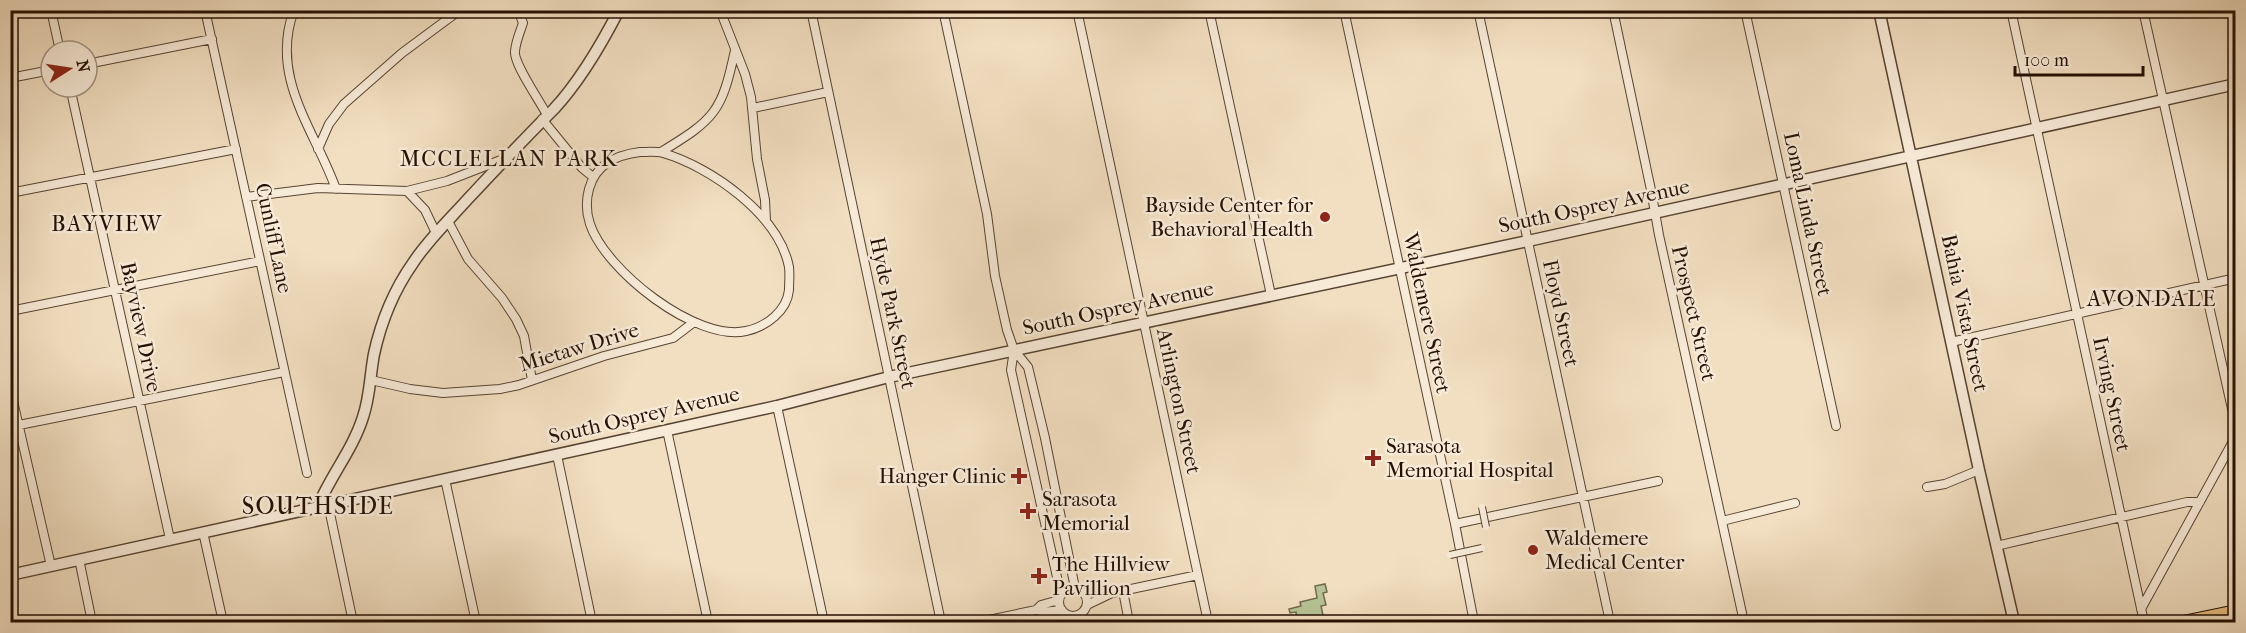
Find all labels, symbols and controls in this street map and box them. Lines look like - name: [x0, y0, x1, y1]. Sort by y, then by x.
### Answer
- north arrow: [39, 39, 99, 99]
- scale bar: [2015, 39, 2142, 77]
- text: 100 m: [2024, 50, 2069, 71]
- text: N: [73, 58, 94, 75]
- street label: Loma Linda Street: [1779, 130, 1837, 299]
- district label: MCCLELLAN PARK: [400, 146, 618, 172]
- street label: South Osprey Avenue: [1496, 174, 1692, 238]
- street label: Cunliff Lane: [251, 181, 297, 295]
- place label: Bayside Center for Behavioral Health: [1145, 193, 1313, 241]
- marker: Bayside Center for Behavioral Health: [1318, 210, 1332, 224]
- district label: BAYVIEW: [51, 211, 163, 237]
- street label: Waldemere Street: [1398, 230, 1456, 396]
- street label: Bahia Vista Street: [1937, 232, 1994, 394]
- street label: Hyde Park Street: [865, 235, 921, 392]
- street label: Prospect Street: [1667, 243, 1721, 384]
- street label: Floyd Street: [1538, 257, 1584, 369]
- street label: Bayview Drive: [115, 260, 167, 394]
- street label: South Osprey Avenue: [1020, 276, 1216, 340]
- district label: AVONDALE: [2086, 286, 2217, 312]
- street label: Mietaw Drive: [516, 317, 642, 377]
- street label: Arlington Street: [1152, 325, 1206, 476]
- street label: Irving Street: [2088, 334, 2136, 454]
- street label: South Osprey Avenue: [546, 381, 742, 449]
- place label: Sarasota Memorial Hospital: [1386, 434, 1554, 482]
- marker: Sarasota Memorial Hospital: [1364, 449, 1382, 467]
- place label: Hanger Clinic: [879, 464, 1006, 488]
- marker: Hanger Clinic: [1010, 467, 1028, 485]
- place label: Sarasota Memorial: [1042, 487, 1130, 535]
- district label: SOUTHSIDE: [242, 492, 394, 520]
- marker: Sarasota Memorial: [1019, 502, 1037, 520]
- place label: Waldemere Medical Center: [1544, 526, 1685, 574]
- marker: Waldemere Medical Center: [1526, 543, 1540, 557]
- place label: The Hillview Pavillion: [1052, 552, 1171, 600]
- marker: The Hillview Pavillion: [1030, 567, 1048, 585]

